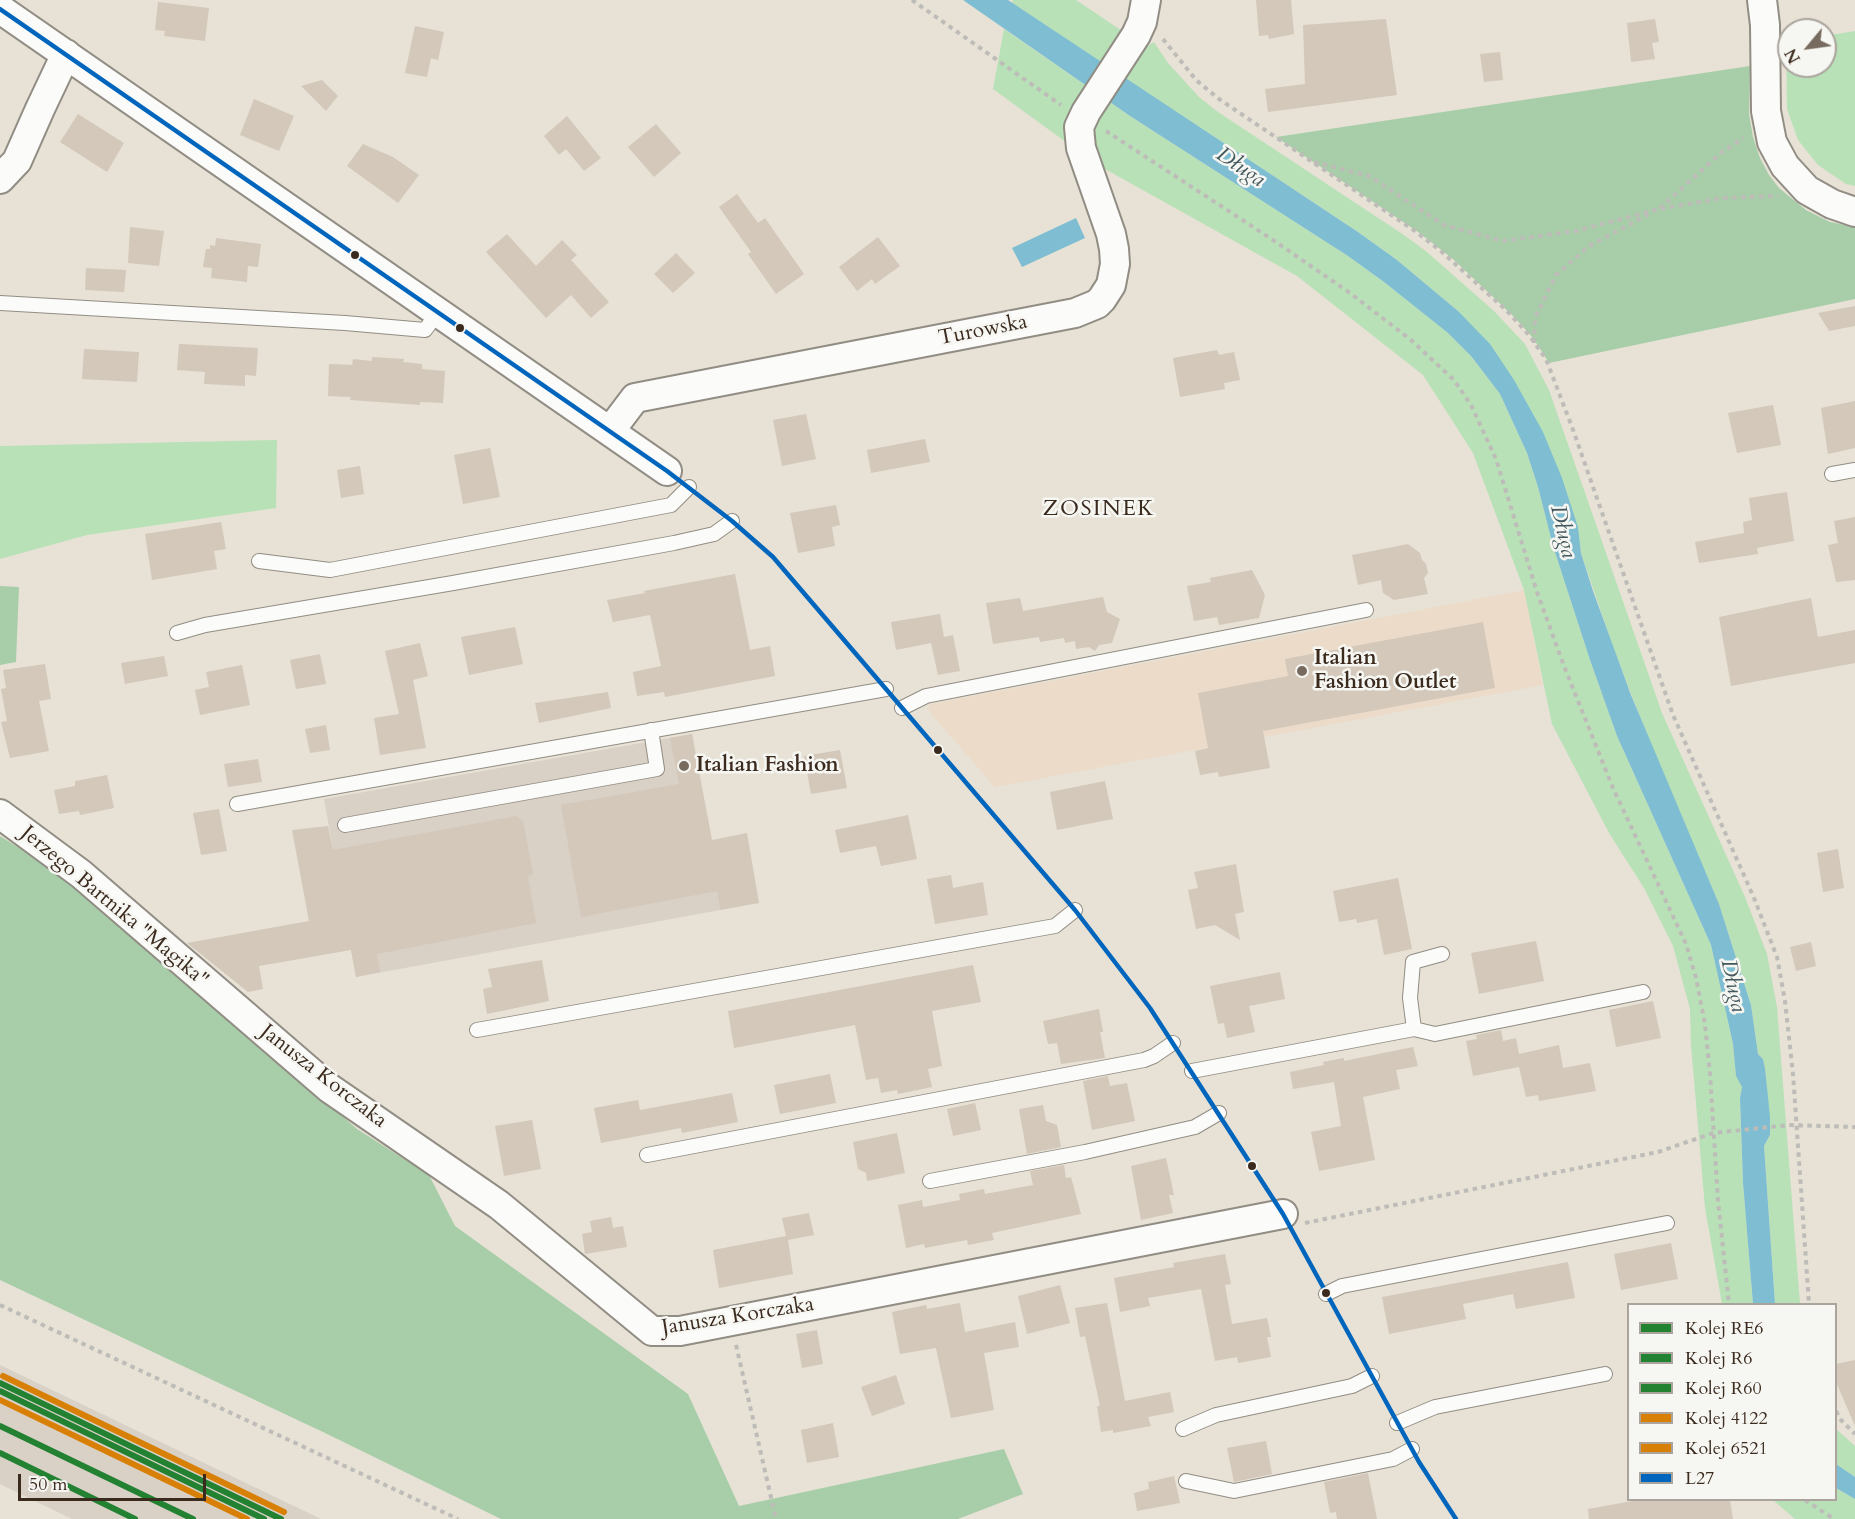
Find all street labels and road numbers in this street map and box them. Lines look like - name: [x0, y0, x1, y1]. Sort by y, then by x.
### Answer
- street label: Turowska: [936, 310, 1030, 352]
- street label: Jerzego Bartnika "Magika": [15, 821, 213, 993]
- street label: Janusza Korczaka: [255, 1020, 391, 1134]
- street label: Janusza Korczaka: [660, 1293, 816, 1341]

